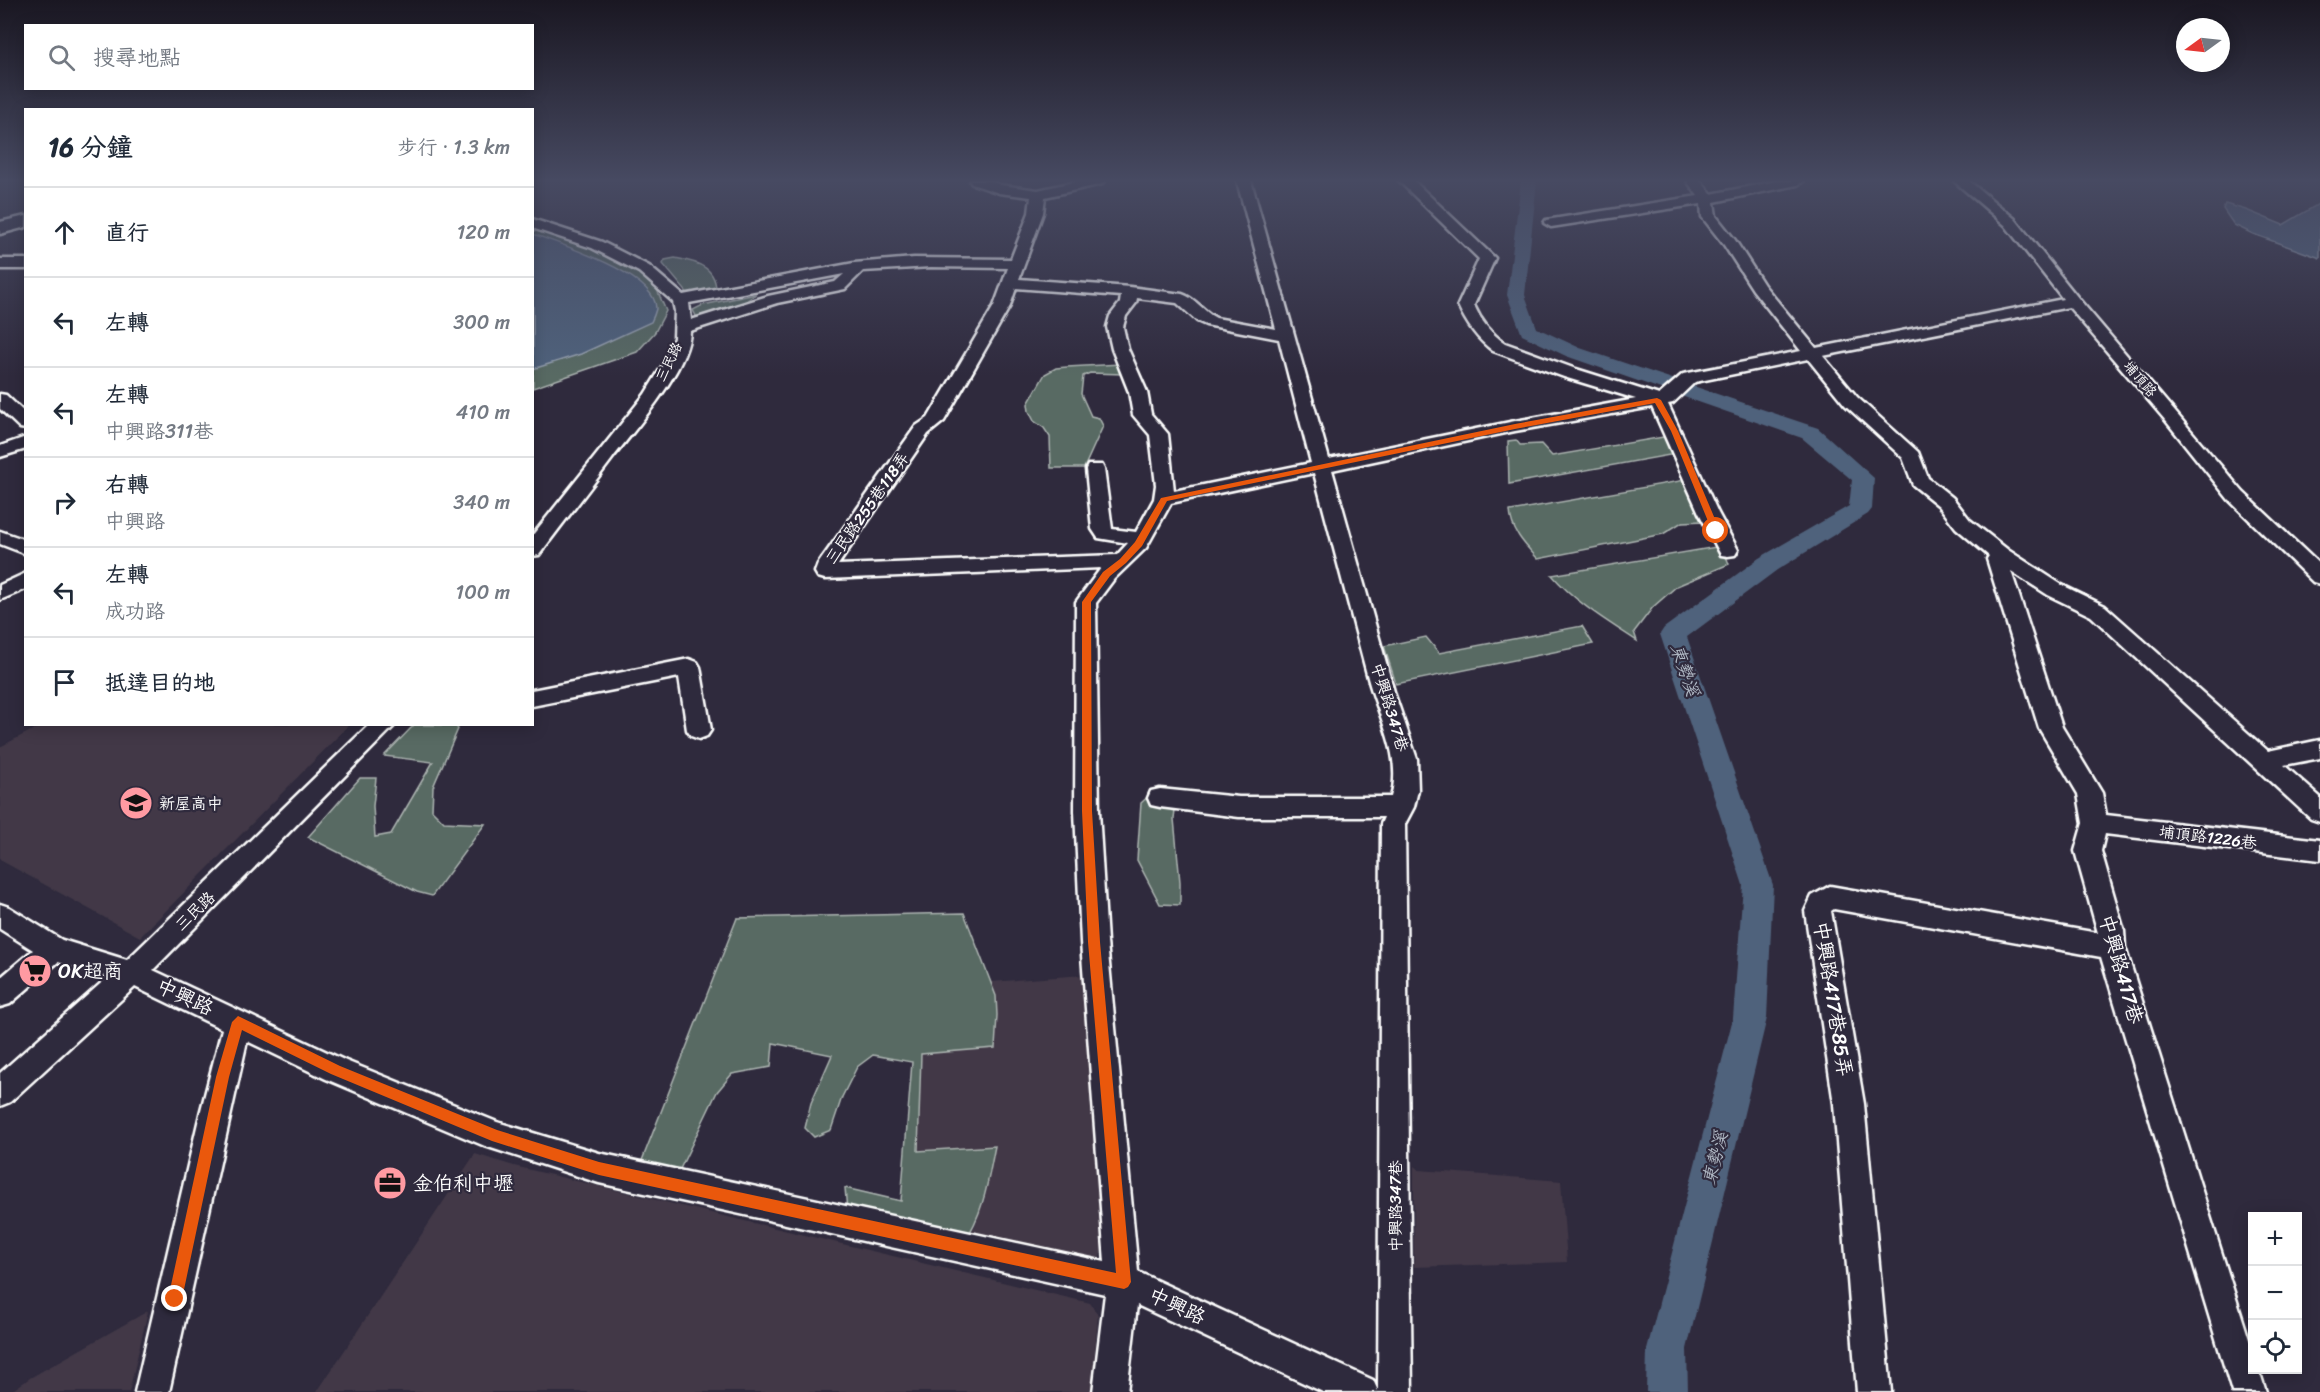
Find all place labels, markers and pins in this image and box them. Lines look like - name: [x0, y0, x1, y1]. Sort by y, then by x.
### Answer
- school or university icon: 新屋高中: [118, 785, 154, 821]
- place label: 新屋高中: [159, 789, 223, 818]
- supermarket icon: OK超商: [17, 953, 53, 989]
- place label: OK超商: [58, 954, 123, 989]
- office icon: 金伯利中壢: [372, 1165, 408, 1201]
- place label: 金伯利中壢: [413, 1166, 513, 1201]

